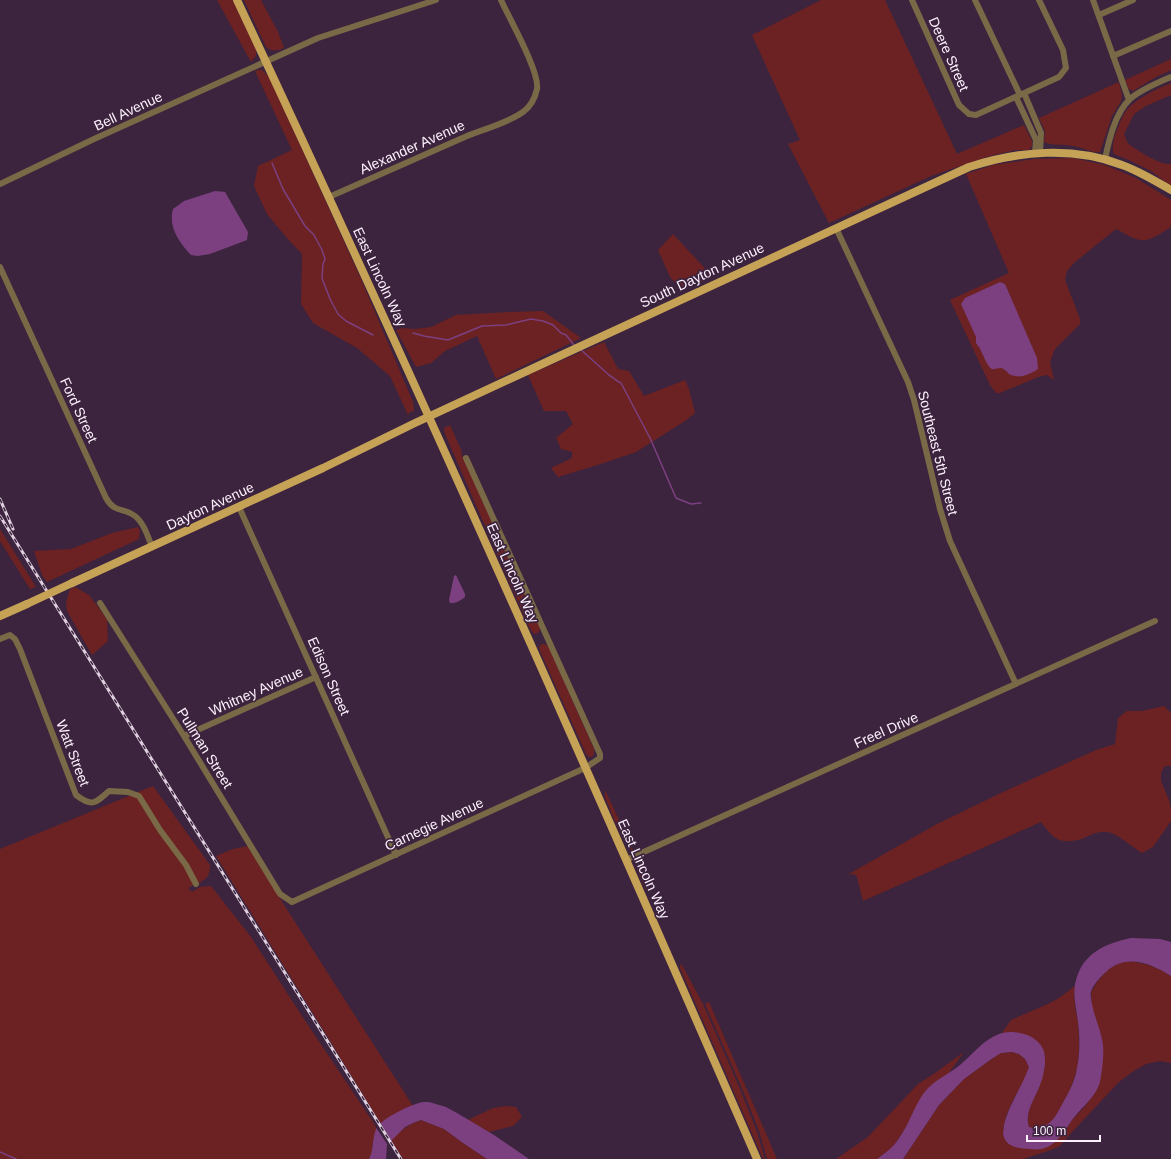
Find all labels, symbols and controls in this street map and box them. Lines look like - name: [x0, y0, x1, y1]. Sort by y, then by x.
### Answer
- street label: Deere Street: [926, 14, 972, 94]
- street label: Bell Avenue: [91, 88, 165, 134]
- street label: Alexander Avenue: [357, 117, 467, 177]
- street label: East Lincoln Way: [350, 225, 410, 329]
- street label: South Dayton Avenue: [637, 239, 767, 311]
- street label: Ford Street: [57, 375, 101, 445]
- street label: Southeast 5th Street: [915, 389, 961, 517]
- street label: Dayton Avenue: [164, 479, 256, 533]
- street label: East Lincoln Way: [484, 521, 542, 625]
- street label: Edison Street: [305, 634, 353, 718]
- street label: Whitney Avenue: [207, 663, 306, 719]
- street label: Pullman Street: [174, 705, 236, 791]
- street label: Freel Drive: [851, 709, 921, 751]
- street label: Watt Street: [53, 718, 93, 788]
- street label: Carnegie Avenue: [382, 794, 486, 854]
- street label: East Lincoln Way: [615, 817, 673, 921]
- scale bar: [1027, 1117, 1100, 1143]
- text: 100 m: [1033, 1124, 1066, 1138]

